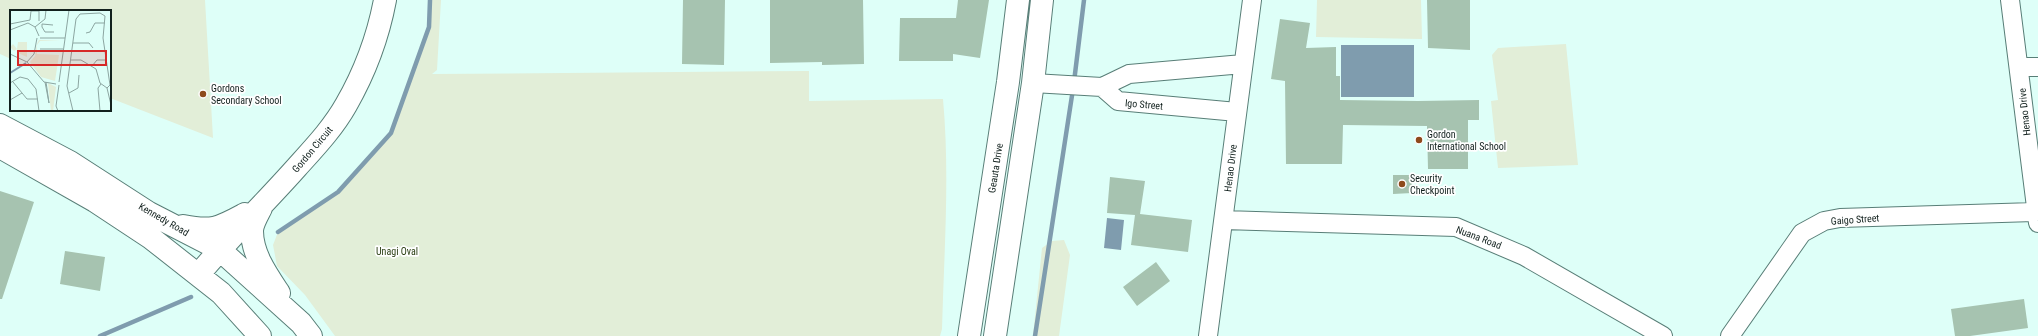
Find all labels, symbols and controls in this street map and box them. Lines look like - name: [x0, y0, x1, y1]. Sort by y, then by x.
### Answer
- inset map: [10, 10, 111, 111]
- place label: Gordons Secondary School: [211, 83, 282, 106]
- street label: Henao Drive: [2016, 87, 2032, 136]
- marker: Gordons Secondary School: [198, 89, 208, 99]
- street label: Igo Street: [1124, 97, 1163, 112]
- street label: Gordon Circuit: [290, 124, 335, 175]
- place label: Gordon International School: [1427, 129, 1506, 152]
- marker: Gordon International School: [1414, 135, 1424, 145]
- street label: Geauta Drive: [986, 142, 1005, 194]
- street label: Henao Drive: [1222, 143, 1239, 192]
- place label: Security Checkpoint: [1410, 173, 1454, 196]
- marker: Security Checkpoint: [1397, 179, 1407, 189]
- street label: Kennedy Road: [137, 201, 191, 238]
- street label: Gaigo Street: [1830, 212, 1880, 227]
- street label: Nuana Road: [1455, 224, 1503, 251]
- park label: Unagi Oval: [376, 246, 418, 257]

